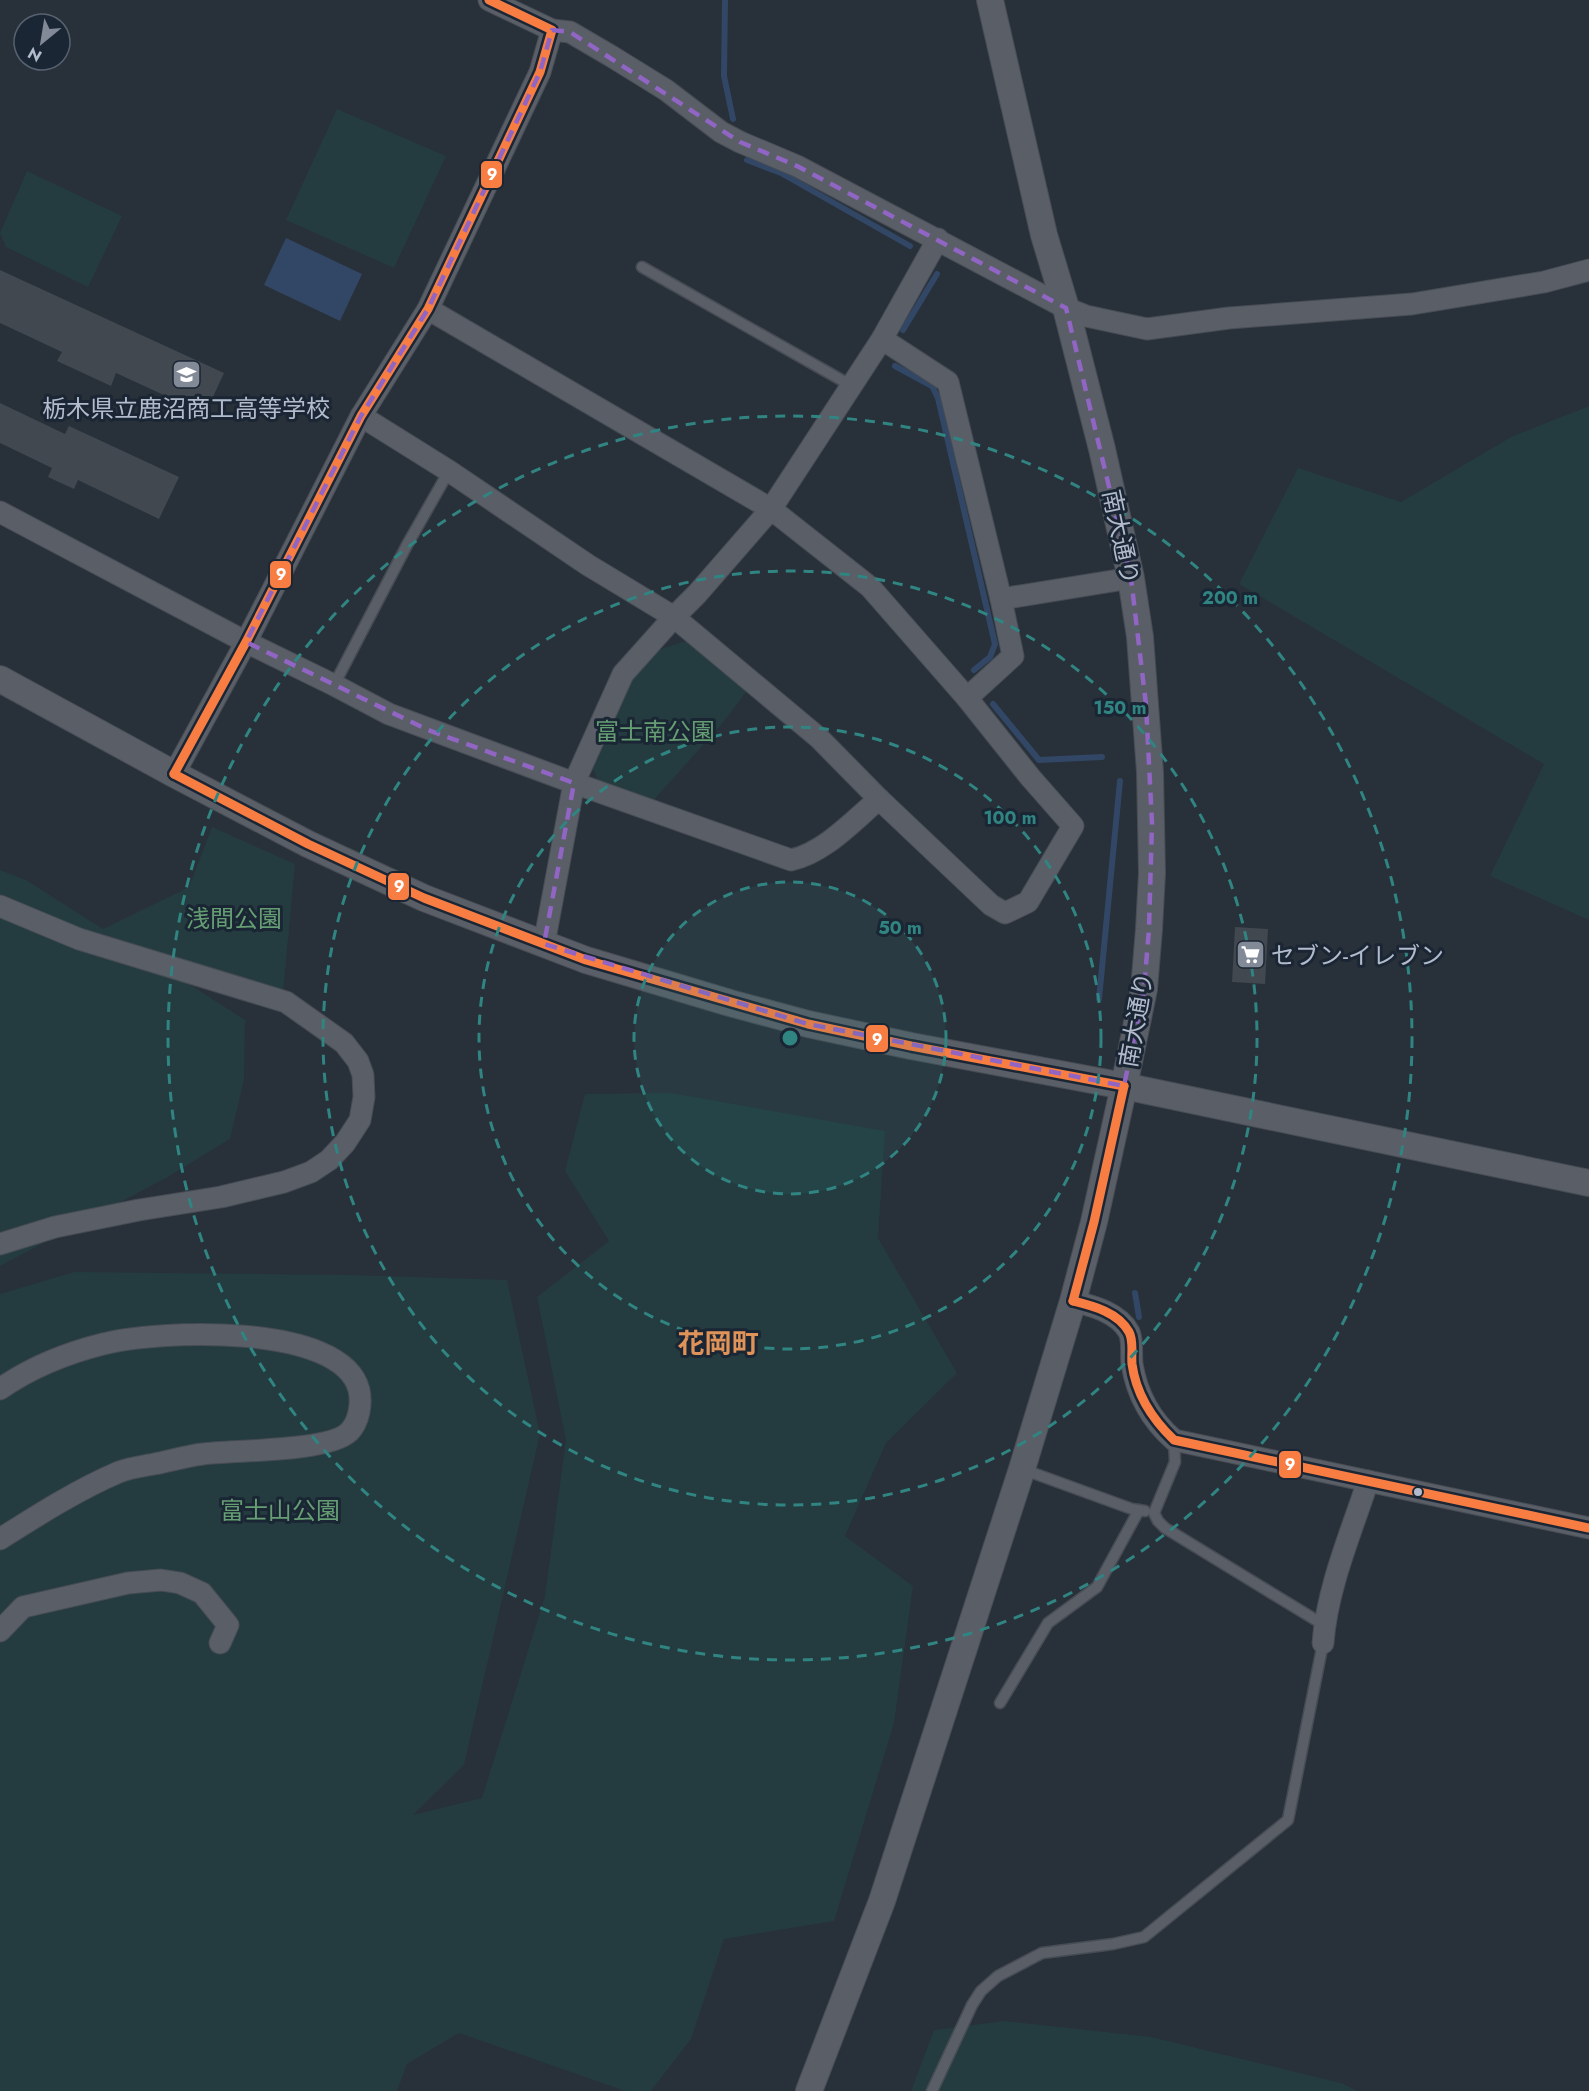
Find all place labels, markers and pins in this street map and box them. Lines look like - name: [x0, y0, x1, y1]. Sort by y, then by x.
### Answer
- school or university icon: 栃木県立鹿沼商工高等学校: [170, 359, 202, 391]
- place label: 栃木県立鹿沼商工高等学校: [42, 391, 330, 426]
- place label: セブン-イレブン: [1271, 938, 1444, 973]
- supermarket icon: セブン-イレブン: [1234, 939, 1266, 971]
- centre of rings: [780, 1028, 800, 1048]
- unlabelled marker: [1412, 1486, 1424, 1498]

